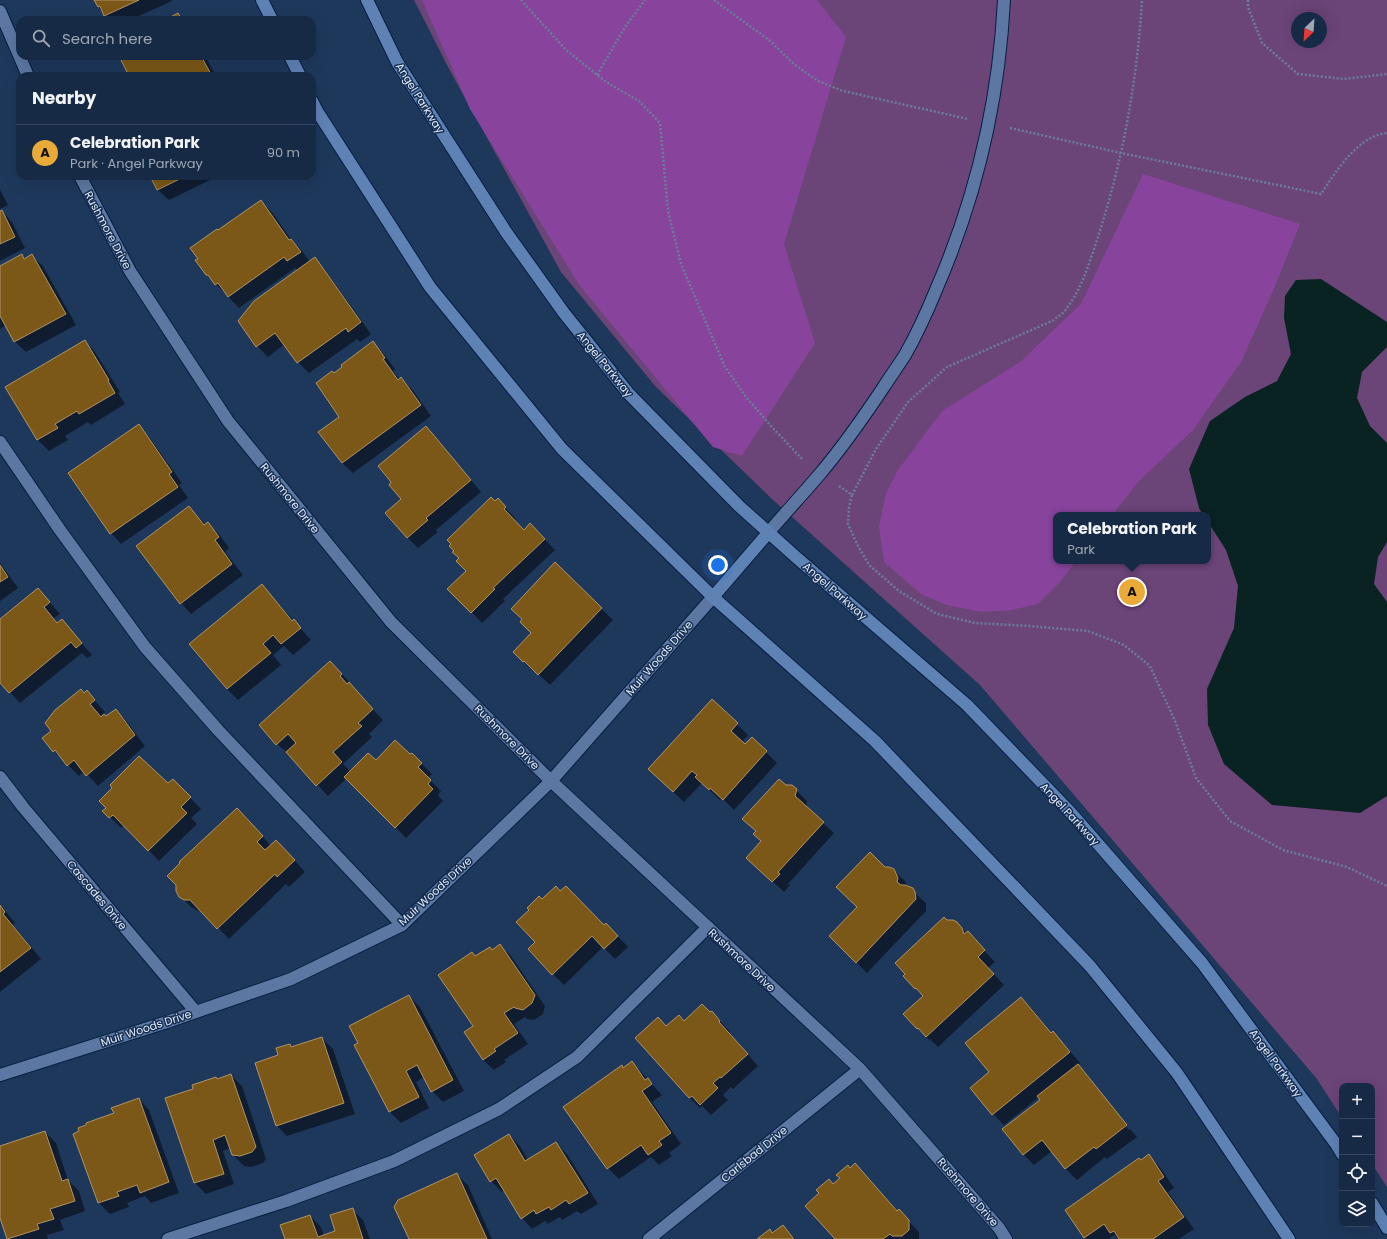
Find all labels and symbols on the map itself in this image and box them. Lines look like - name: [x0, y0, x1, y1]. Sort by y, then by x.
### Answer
- north arrow: [1291, 12, 1327, 48]
- street label: Angel Parkway: [392, 60, 449, 137]
- street label: Rushmore Drive: [81, 188, 135, 272]
- street label: Angel Parkway: [573, 328, 637, 401]
- street label: Rushmore Drive: [257, 459, 323, 537]
- your location: [708, 555, 728, 575]
- street label: Angel Parkway: [799, 559, 871, 624]
- pin: A: [1119, 577, 1145, 607]
- street label: Muir Woods Drive: [622, 617, 696, 699]
- street label: Rushmore Drive: [471, 701, 543, 773]
- street label: Angel Parkway: [1037, 779, 1104, 850]
- street label: Muir Woods Drive: [395, 853, 475, 929]
- street label: Cascades Drive: [63, 857, 131, 933]
- street label: Rushmore Drive: [705, 925, 779, 995]
- street label: Muir Woods Drive: [98, 1006, 194, 1050]
- street label: Angel Parkway: [1246, 1026, 1307, 1101]
- street label: Carlsbad Drive: [717, 1122, 791, 1186]
- street label: Rushmore Drive: [934, 1154, 1002, 1230]

